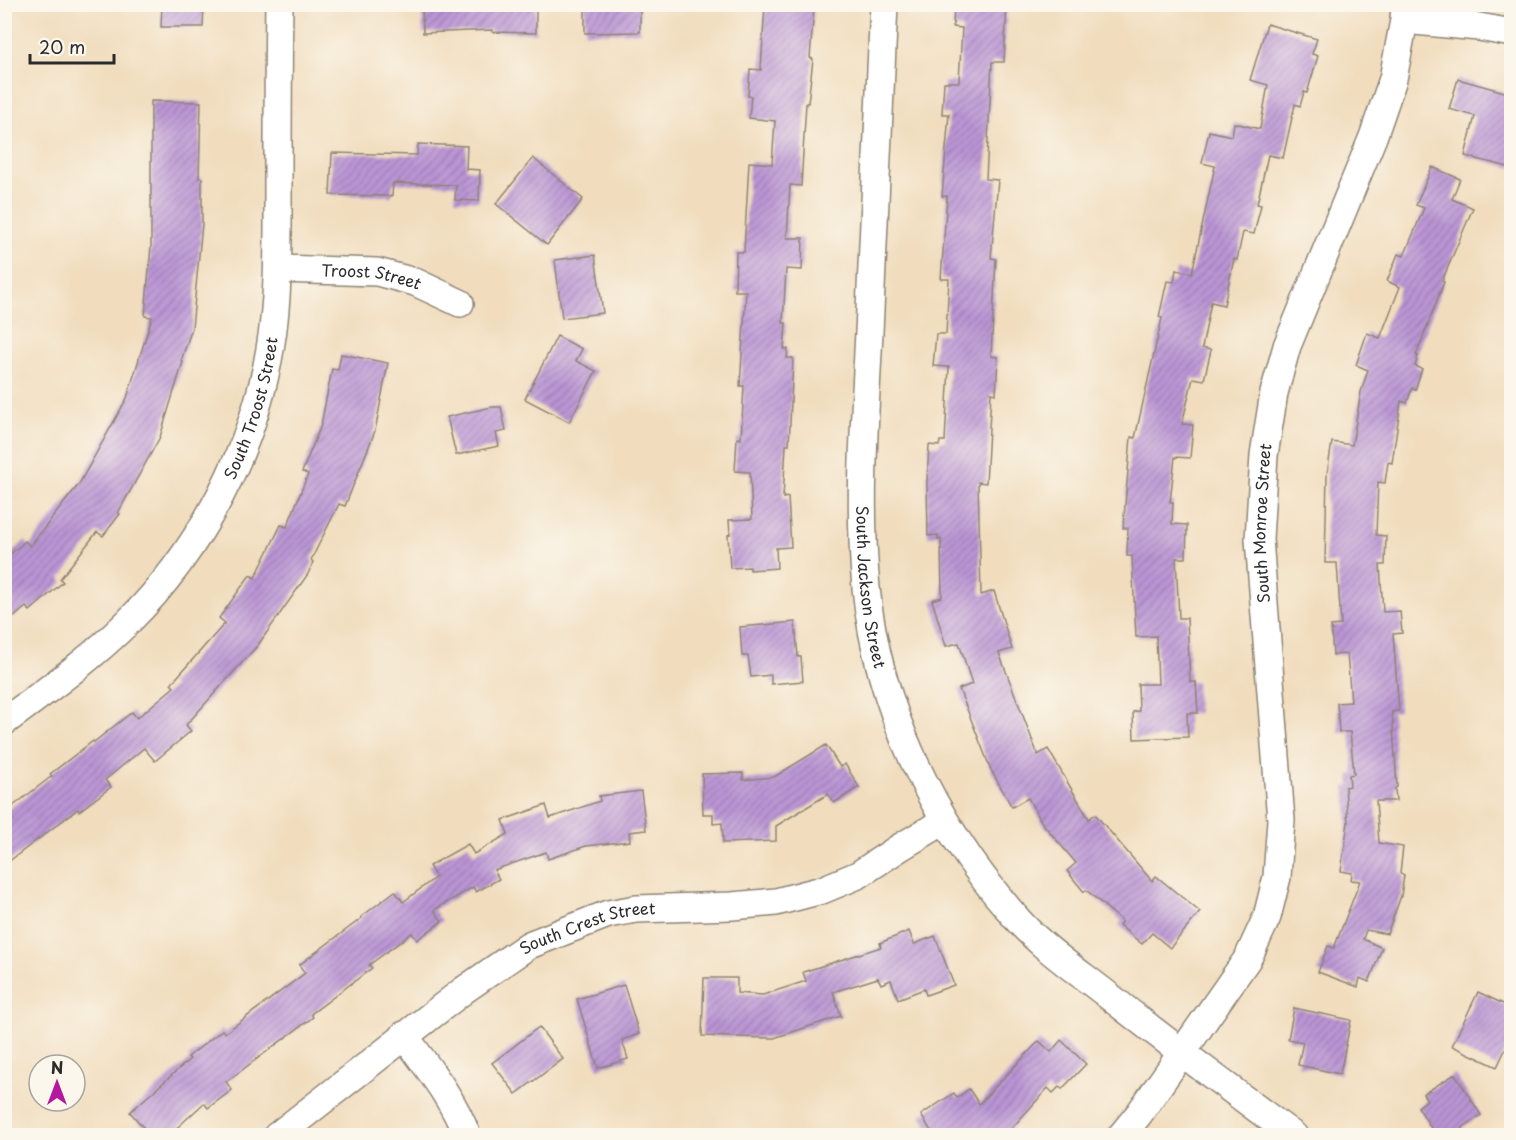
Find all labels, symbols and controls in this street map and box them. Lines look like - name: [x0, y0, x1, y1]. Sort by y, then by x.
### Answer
- scale bar: [30, 27, 114, 65]
- text: 20 m: [39, 33, 85, 60]
- street label: Troost Street: [321, 257, 426, 295]
- street label: South Troost Street: [217, 335, 283, 483]
- street label: South Monroe Street: [1246, 441, 1277, 604]
- street label: South Jackson Street: [851, 506, 893, 671]
- street label: South Crest Street: [514, 895, 656, 959]
- north arrow: [27, 1053, 87, 1113]
- text: N: [51, 1055, 63, 1079]

